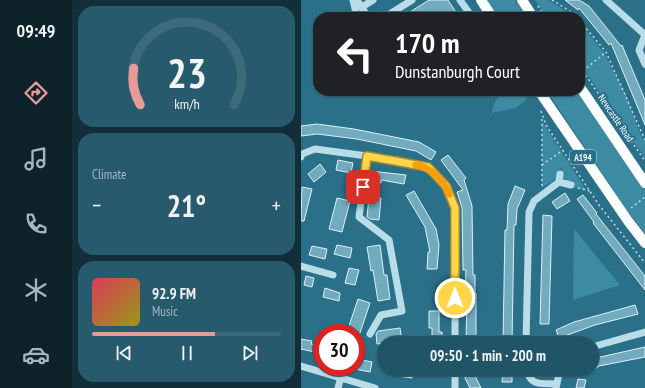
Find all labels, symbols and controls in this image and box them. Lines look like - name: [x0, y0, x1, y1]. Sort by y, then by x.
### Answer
- text: 09:49: [17, 19, 55, 42]
- text: 170 m: [395, 24, 459, 61]
- icon: left: [329, 28, 381, 80]
- text: 23: [167, 45, 206, 98]
- text: Dunstanburgh Court: [395, 60, 520, 83]
- icon: directions: [22, 79, 50, 107]
- street label: Newcastle Road: [595, 92, 637, 144]
- text: km/h: [174, 93, 199, 112]
- icon: music: [22, 145, 50, 173]
- road number: A194: [570, 150, 596, 164]
- text: Climate: [92, 166, 126, 183]
- pin: [346, 170, 380, 204]
- icon: arrive: [352, 176, 374, 198]
- text: 21°: [167, 186, 206, 225]
- text: −: [92, 191, 101, 219]
- text: +: [272, 191, 281, 219]
- icon: phone: [22, 210, 50, 238]
- icon: climate: [22, 276, 50, 304]
- position arrow: [434, 277, 476, 319]
- text: 92.9 FM: [152, 284, 196, 303]
- text: Music: [152, 303, 178, 320]
- speed limit sign: 30: [313, 324, 365, 376]
- icon: car: [22, 341, 50, 369]
- icon: previous: [113, 342, 135, 364]
- icon: pause: [176, 342, 198, 364]
- icon: next: [239, 342, 261, 364]
- text: 09:50 · 1 min · 200 m: [430, 346, 546, 365]

